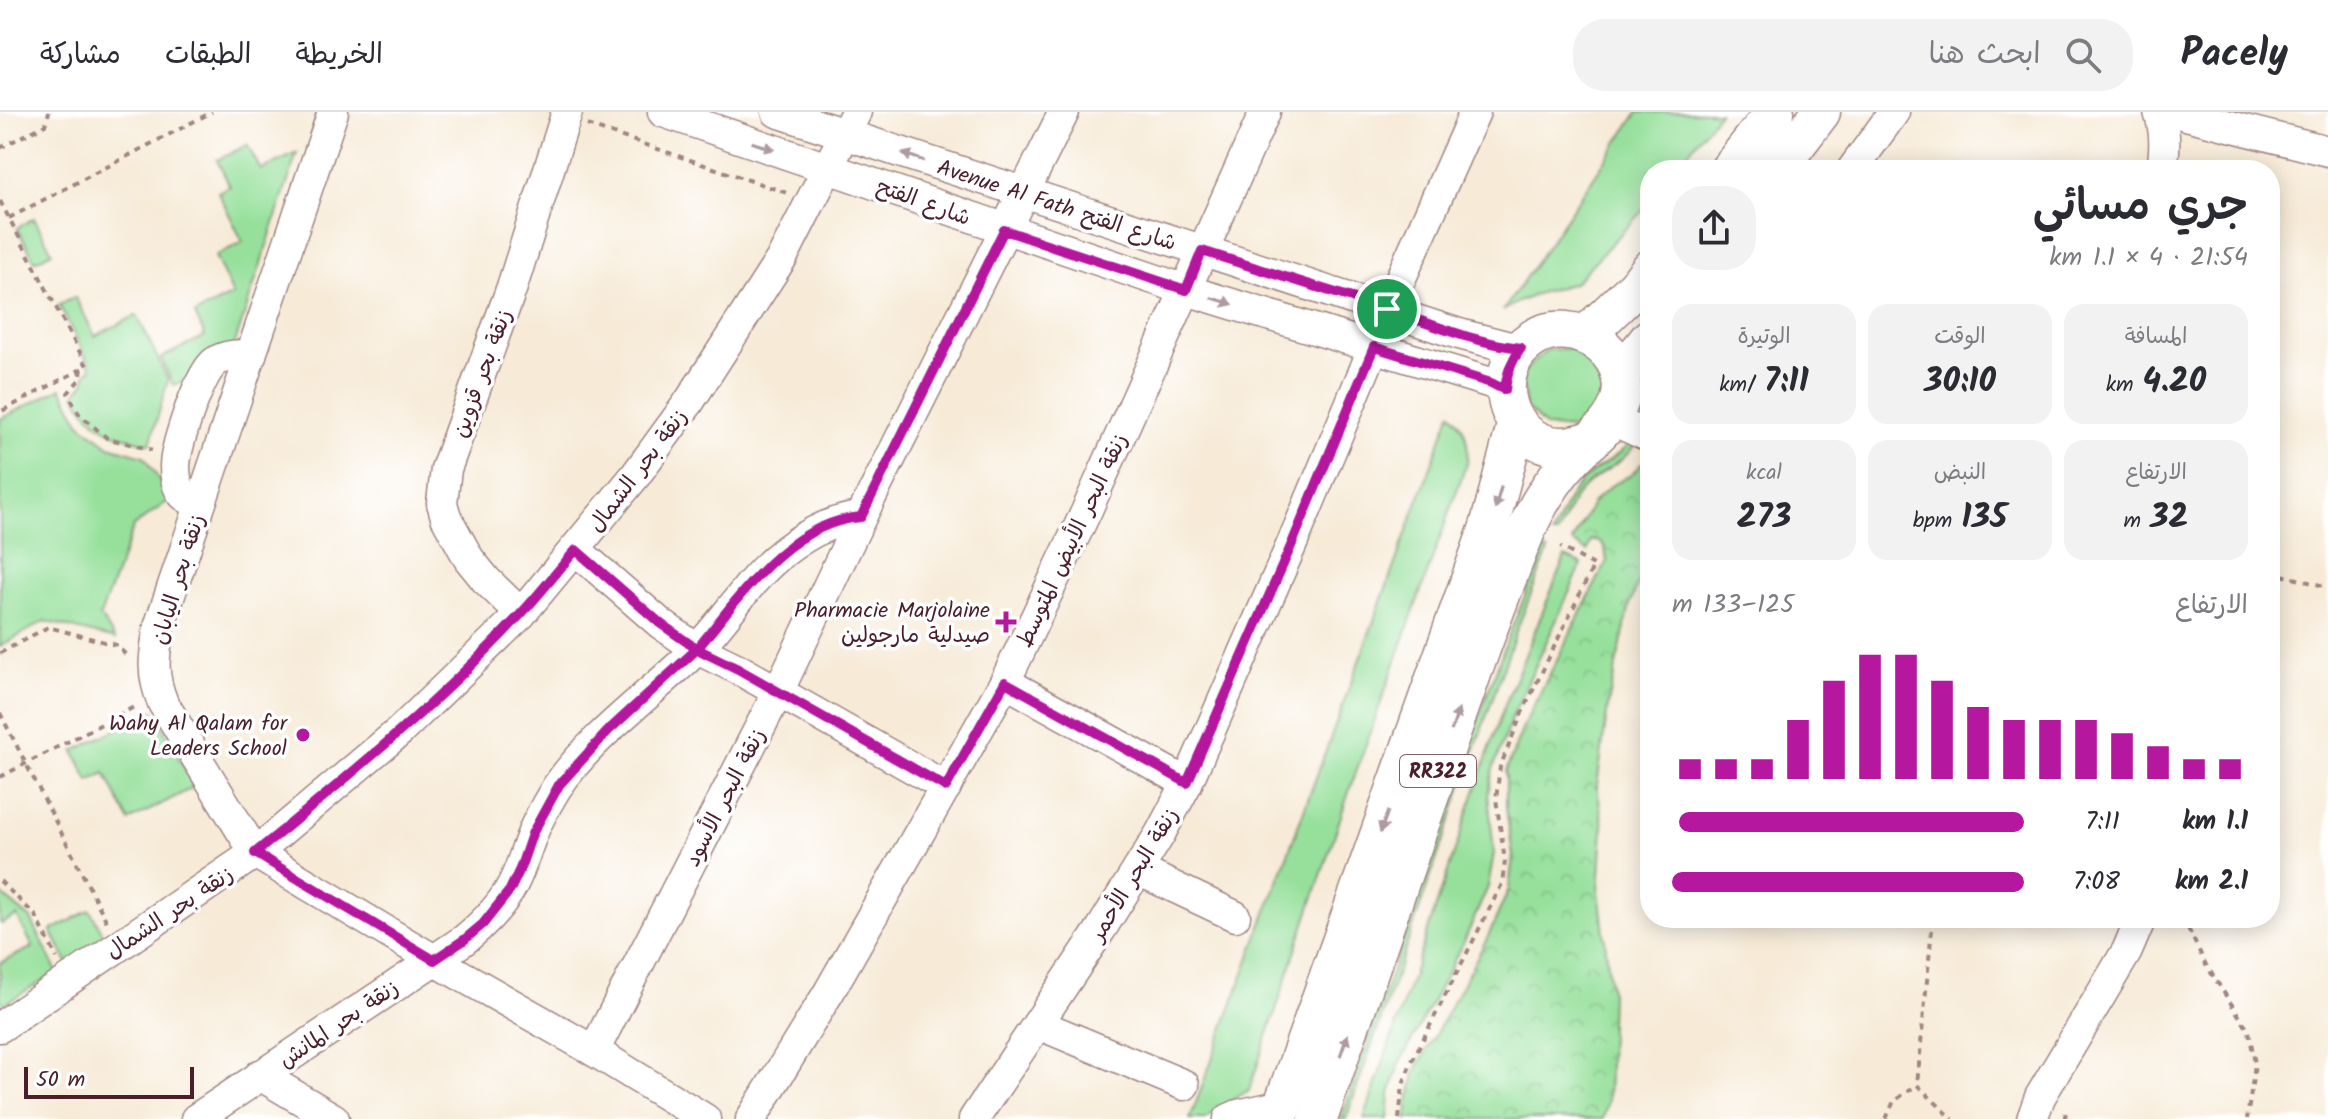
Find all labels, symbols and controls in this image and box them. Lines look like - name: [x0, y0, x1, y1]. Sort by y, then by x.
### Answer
- search box: [1573, 19, 2133, 91]
- text: Pacely: [2181, 25, 2288, 85]
- text: ابحث هنا: [1928, 31, 2041, 79]
- text: مشاركة: [40, 33, 121, 78]
- text: الطبقات: [165, 33, 251, 78]
- text: الخريطة: [295, 33, 383, 78]
- icon: search: [2061, 33, 2105, 77]
- one-way arrow: [752, 141, 776, 153]
- one-way arrow: [901, 150, 925, 162]
- street label: Avenue Al Fath شارع الفتح: [932, 151, 1180, 262]
- street label: شارع الفتح: [871, 170, 975, 237]
- text: جري مسائي: [2033, 172, 2248, 242]
- button: share: [1672, 186, 1756, 270]
- text: 21:54 · 4 × 1.1 km: [2049, 237, 2248, 279]
- pin: [1353, 275, 1421, 343]
- icon: arrive: [1365, 287, 1409, 331]
- one-way arrow: [1210, 295, 1234, 308]
- street label: زنقة بحر قزوين: [444, 305, 523, 443]
- text: الوتيرة: [1737, 320, 1791, 355]
- text: الوقت: [1934, 320, 1986, 355]
- text: المسافة: [2125, 320, 2187, 355]
- text: 7:11: [1764, 355, 1809, 409]
- text: 30:10: [1924, 355, 1996, 409]
- text: 4.20: [2142, 355, 2206, 409]
- text: /km: [1719, 368, 1764, 403]
- text: km: [2106, 368, 2142, 403]
- street label: زنقة بحر الشمال: [581, 402, 697, 541]
- street label: زنقة البحر الأبيض المتوسط: [1008, 428, 1138, 654]
- text: kcal: [1746, 456, 1782, 491]
- text: النبض: [1934, 456, 1986, 491]
- text: الارتفاع: [2125, 456, 2187, 491]
- one-way arrow: [1491, 486, 1504, 510]
- text: 273: [1737, 491, 1791, 545]
- text: 135: [1961, 491, 2007, 545]
- text: 32: [2150, 491, 2188, 545]
- text: bpm: [1913, 504, 1961, 539]
- text: m: [2124, 504, 2150, 539]
- street label: زنقة بحر اليابان: [143, 510, 216, 649]
- text: 125–133 m: [1672, 584, 1794, 626]
- text: الارتفاع: [2175, 585, 2248, 627]
- place label: Pharmacie Marjolaine صيدلية مارجولين: [794, 594, 990, 654]
- marker: Pharmacie Marjolaine صيدلية مارجولين: [997, 613, 1015, 631]
- place label: Wahy Al Qalam for Leaders School: [109, 707, 289, 767]
- one-way arrow: [1450, 708, 1462, 732]
- street label: زنقة البحر الأسود: [676, 723, 776, 873]
- marker: Wahy Al Qalam for Leaders School: [294, 726, 312, 744]
- road number: RR322: [1400, 755, 1476, 787]
- text: 7:11: [2085, 801, 2120, 843]
- text: 1.1 km: [2182, 801, 2248, 843]
- street label: زنقة البحر الأحمر: [1080, 802, 1189, 951]
- one-way arrow: [1377, 811, 1389, 835]
- street label: زنقة بحر الشمال: [99, 858, 241, 970]
- text: 7:08: [2073, 861, 2120, 903]
- text: 2.1 km: [2175, 861, 2248, 903]
- street label: زنقة بحر المانش: [272, 972, 407, 1078]
- one-way arrow: [1338, 1033, 1350, 1057]
- scale bar: [24, 1063, 194, 1099]
- text: 50 m: [36, 1063, 85, 1098]

